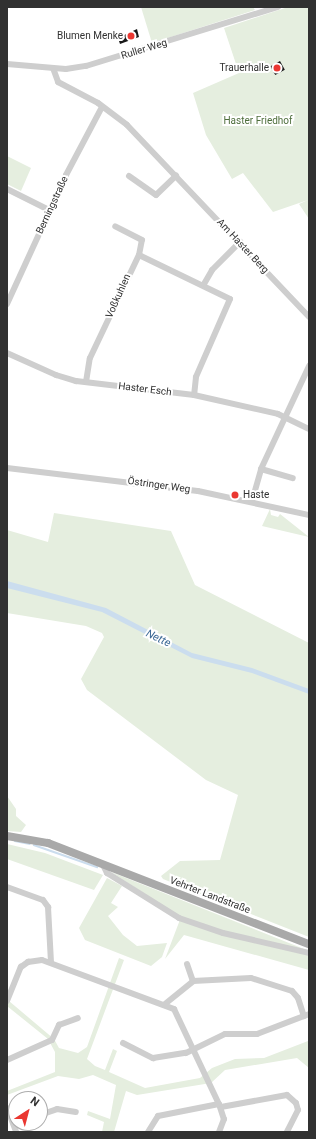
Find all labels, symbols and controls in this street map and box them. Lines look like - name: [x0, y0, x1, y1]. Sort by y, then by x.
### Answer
- place label: Blumen Menke: [57, 30, 123, 42]
- marker: Blumen Menke: [126, 31, 136, 41]
- street label: Ruller Weg: [120, 36, 168, 62]
- place label: Trauerhalle: [219, 62, 269, 74]
- marker: Trauerhalle: [272, 63, 282, 73]
- park label: Haster Friedhof: [223, 115, 293, 127]
- street label: Berningstraße: [33, 174, 71, 236]
- street label: Am Haster Berg: [215, 216, 271, 276]
- street label: Voßkuhlen: [103, 272, 133, 320]
- street label: Haster Esch: [118, 380, 172, 398]
- street label: Östringer Weg: [127, 475, 191, 495]
- place label: Haste: [243, 489, 269, 501]
- marker: Haste: [230, 490, 240, 500]
- water label: Nette: [143, 627, 173, 651]
- street label: Vehrter Landstraße: [168, 874, 252, 916]
- north arrow: [8, 1091, 48, 1131]
- text: N: [28, 1094, 42, 1109]

